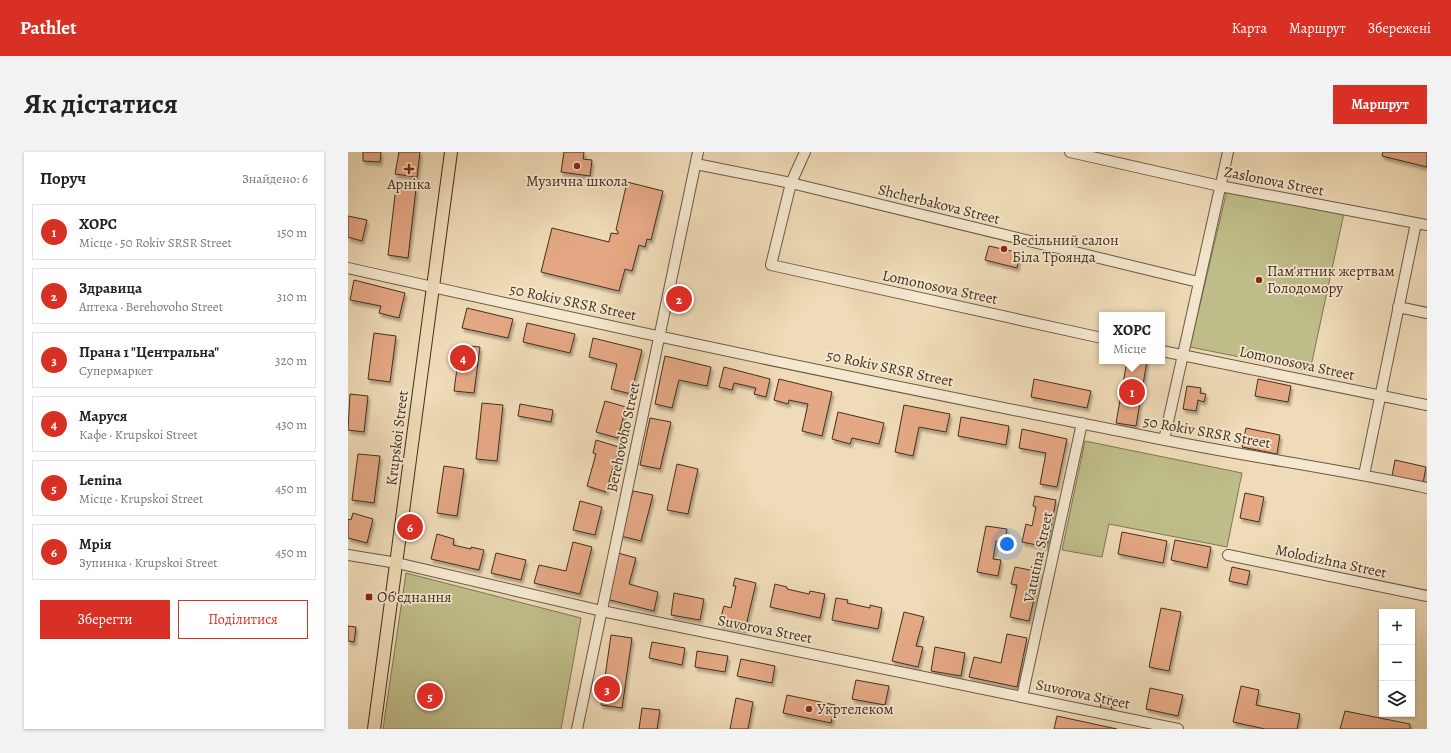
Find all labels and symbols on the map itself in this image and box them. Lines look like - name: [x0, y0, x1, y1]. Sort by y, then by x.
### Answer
- marker: Музична школа: [572, 161, 582, 171]
- street label: Zaslonova Street: [1222, 162, 1326, 200]
- marker: Арніка: [404, 164, 414, 174]
- place label: Музична школа: [526, 171, 628, 191]
- place label: Арніка: [386, 174, 431, 194]
- street label: Shcherbakova Street: [876, 179, 1002, 229]
- place label: Весільний салон Біла Троянда: [1012, 230, 1119, 267]
- marker: Весільний салон Біла Троянда: [999, 244, 1009, 254]
- place label: Пам'ятник жертвам Голодомору: [1267, 261, 1395, 298]
- street label: Lomonosova Street: [881, 265, 999, 309]
- marker: Пам'ятник жертвам Голодомору: [1254, 275, 1264, 285]
- street label: 50 Rokiv SRSR Street: [508, 279, 638, 325]
- pin: 2: [666, 284, 692, 314]
- street label: Lomonosova Street: [1238, 341, 1356, 385]
- pin: 4: [450, 343, 476, 373]
- street label: 50 Rokiv SRSR Street: [825, 345, 955, 391]
- pin: 1: [1119, 377, 1145, 407]
- street label: Berehovoho Street: [602, 380, 644, 494]
- street label: Krupskoi Street: [381, 389, 413, 487]
- street label: 50 Rokiv SRSR Street: [1142, 411, 1272, 453]
- street label: Vatutina Street: [1018, 510, 1057, 605]
- pin: 6: [397, 512, 423, 542]
- your location: [997, 534, 1017, 554]
- street label: Molodizhna Street: [1274, 539, 1389, 583]
- place label: Об'єднання: [377, 587, 452, 607]
- marker: Об'єднання: [364, 592, 374, 602]
- street label: Suvorova Street: [716, 610, 814, 648]
- pin: 3: [594, 674, 620, 704]
- street label: Suvorova Street: [1034, 674, 1132, 714]
- pin: 5: [417, 681, 443, 711]
- place label: Укртелеком: [817, 699, 894, 719]
- marker: Укртелеком: [804, 704, 814, 714]

